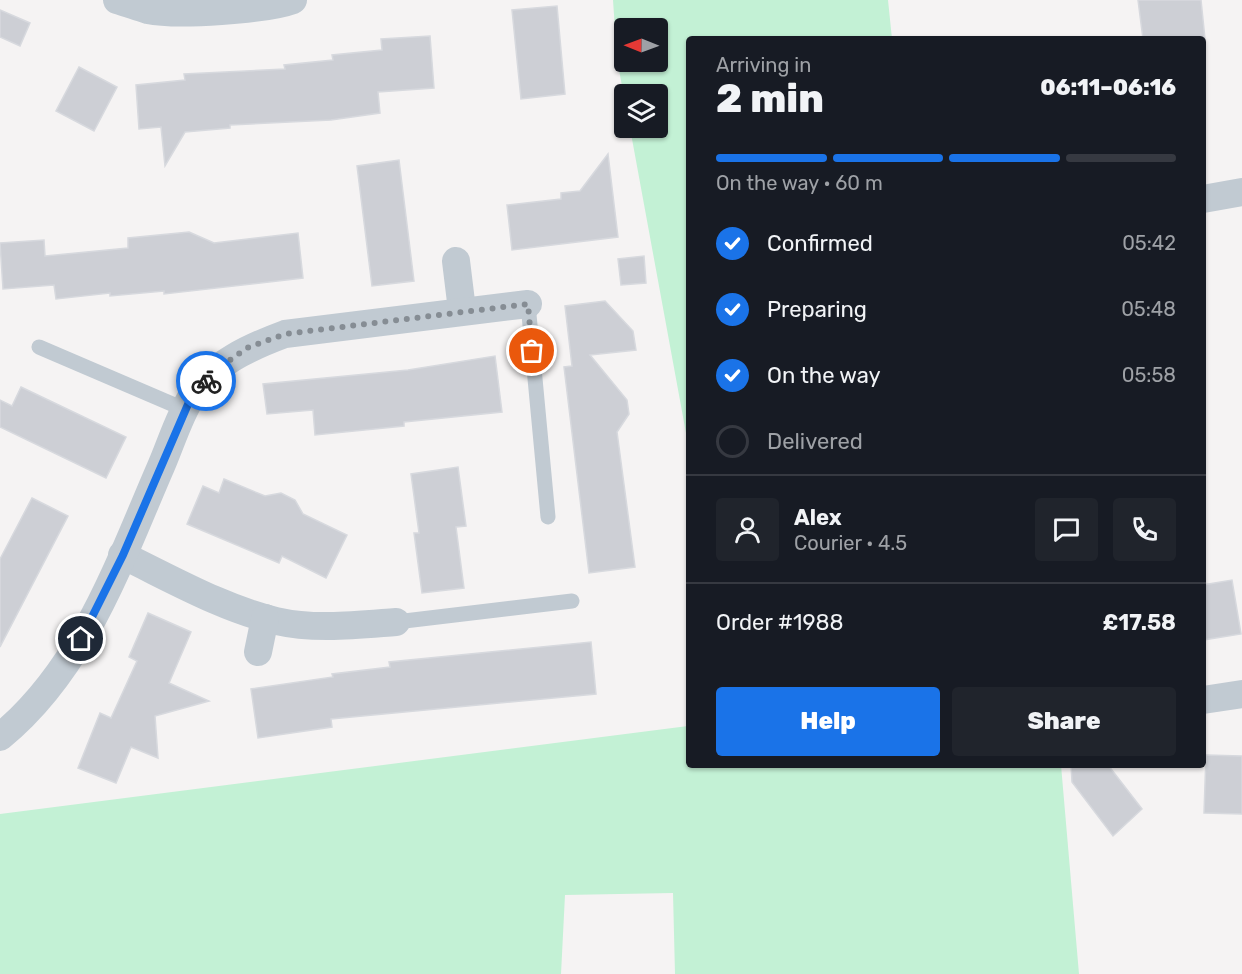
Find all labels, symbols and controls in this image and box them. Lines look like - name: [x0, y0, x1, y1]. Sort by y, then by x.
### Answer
- north arrow: [614, 18, 668, 72]
- map controls: [614, 18, 668, 138]
- text: Arriving in: [716, 53, 811, 77]
- text: 06:11–06:16: [1040, 74, 1176, 101]
- text: 2 min: [716, 76, 824, 122]
- button: layers: [614, 84, 668, 138]
- text: On the way · 60 m: [716, 171, 883, 195]
- icon: check: [716, 227, 749, 260]
- text: Confirmed: [767, 230, 873, 257]
- text: 05:42: [1122, 231, 1176, 255]
- icon: check: [716, 293, 749, 326]
- text: Preparing: [767, 296, 867, 323]
- text: 05:48: [1121, 297, 1176, 321]
- pin: [506, 325, 557, 376]
- icon: bag: [515, 334, 548, 367]
- courier: [176, 351, 236, 411]
- icon: check: [716, 359, 749, 392]
- text: On the way: [767, 362, 881, 389]
- text: 05:58: [1122, 363, 1176, 387]
- icon: bike: [190, 365, 223, 398]
- text: Delivered: [767, 428, 863, 455]
- button: person: [716, 498, 779, 561]
- button: chat: [1035, 498, 1098, 561]
- button: phone: [1113, 498, 1176, 561]
- text: Alex: [794, 504, 842, 531]
- text: Courier · 4.5: [794, 531, 907, 555]
- text: Order #1988: [716, 609, 843, 636]
- text: £17.58: [1103, 609, 1176, 636]
- pin: [55, 613, 106, 664]
- icon: home: [64, 622, 97, 655]
- button: Help: [716, 687, 940, 756]
- button: Share: [952, 687, 1176, 756]

